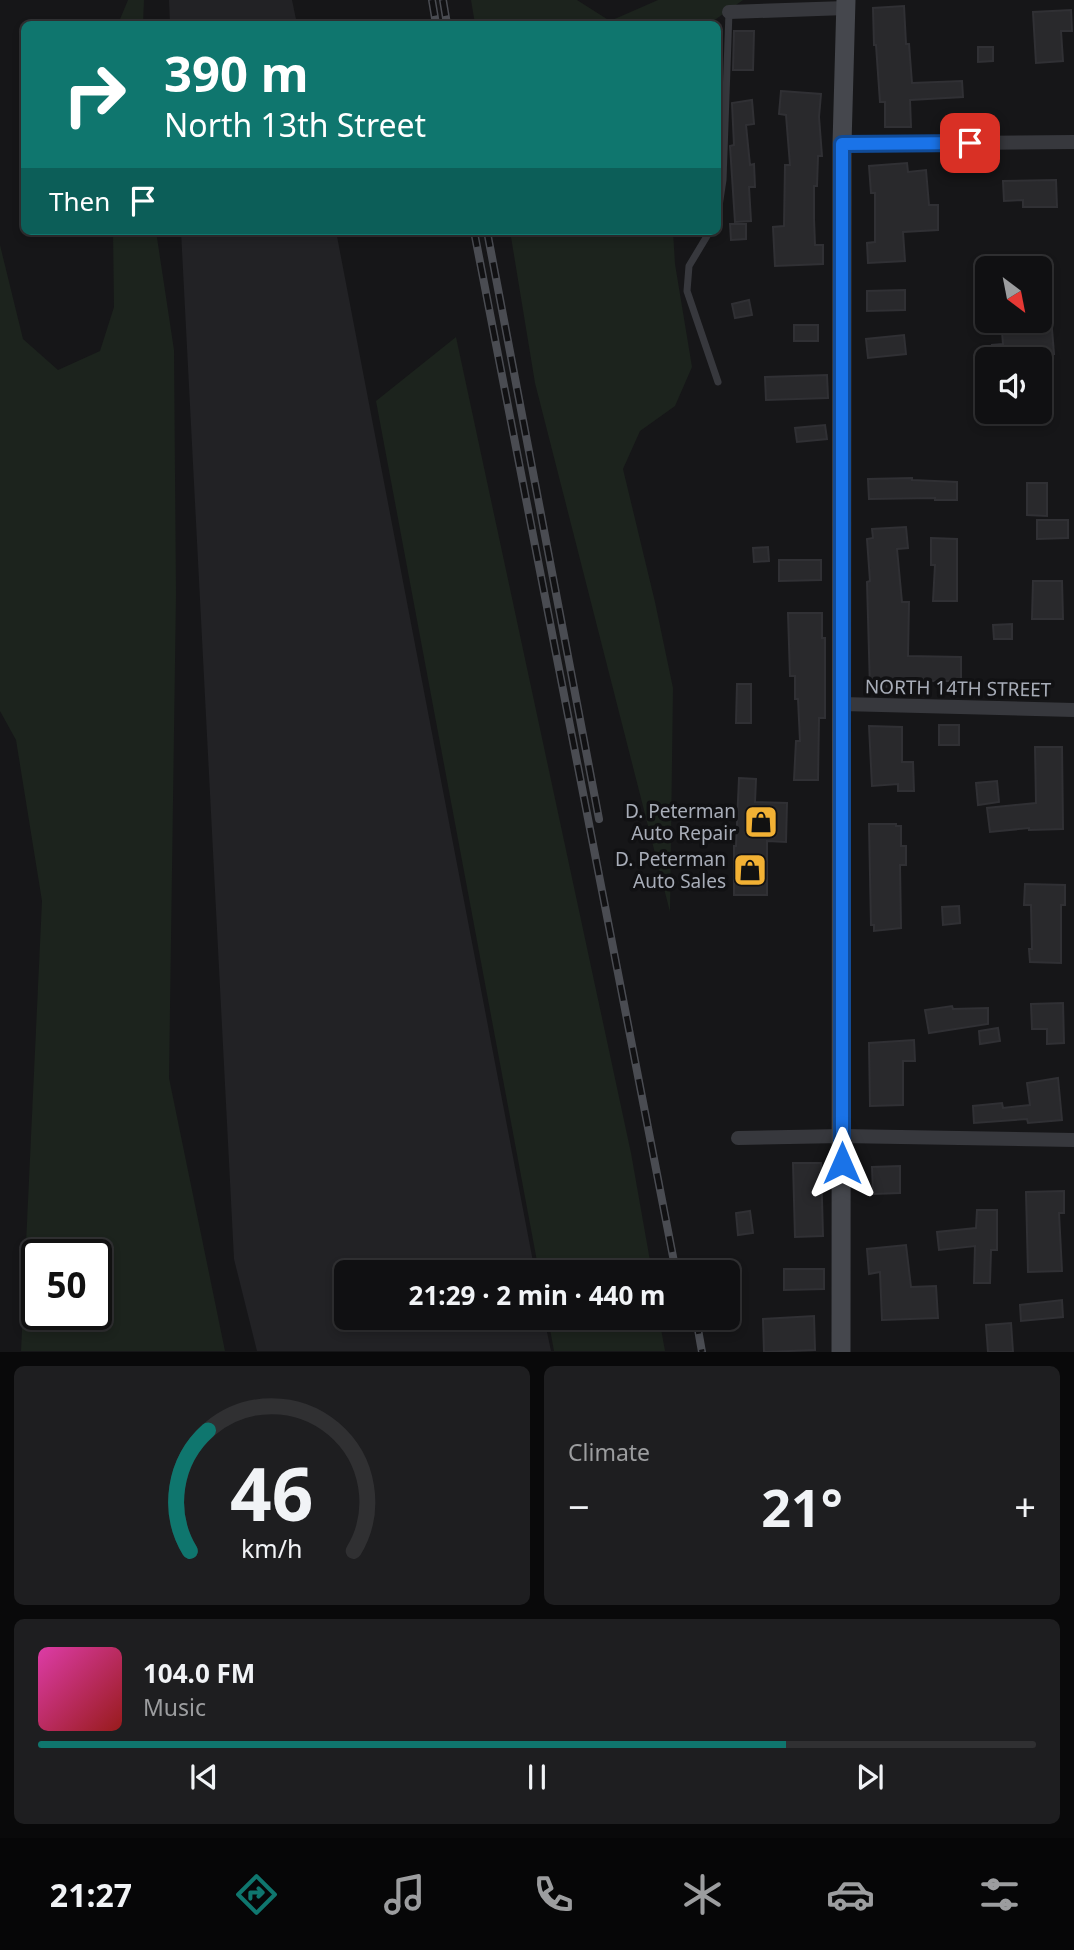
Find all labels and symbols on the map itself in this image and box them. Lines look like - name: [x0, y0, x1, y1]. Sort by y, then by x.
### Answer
- pin: [940, 113, 1000, 173]
- north arrow: [975, 256, 1052, 332]
- street label: NORTH 14TH STREET: [865, 673, 1052, 703]
- place label: D. Peterman Auto Repair: [625, 798, 736, 846]
- shop icon: D. Peterman Auto Repair: [742, 803, 780, 841]
- place label: D. Peterman Auto Sales: [615, 846, 726, 894]
- shop icon: D. Peterman Auto Sales: [731, 851, 769, 889]
- position arrow: [805, 1126, 879, 1200]
- speed limit sign: 50: [21, 1239, 112, 1330]

